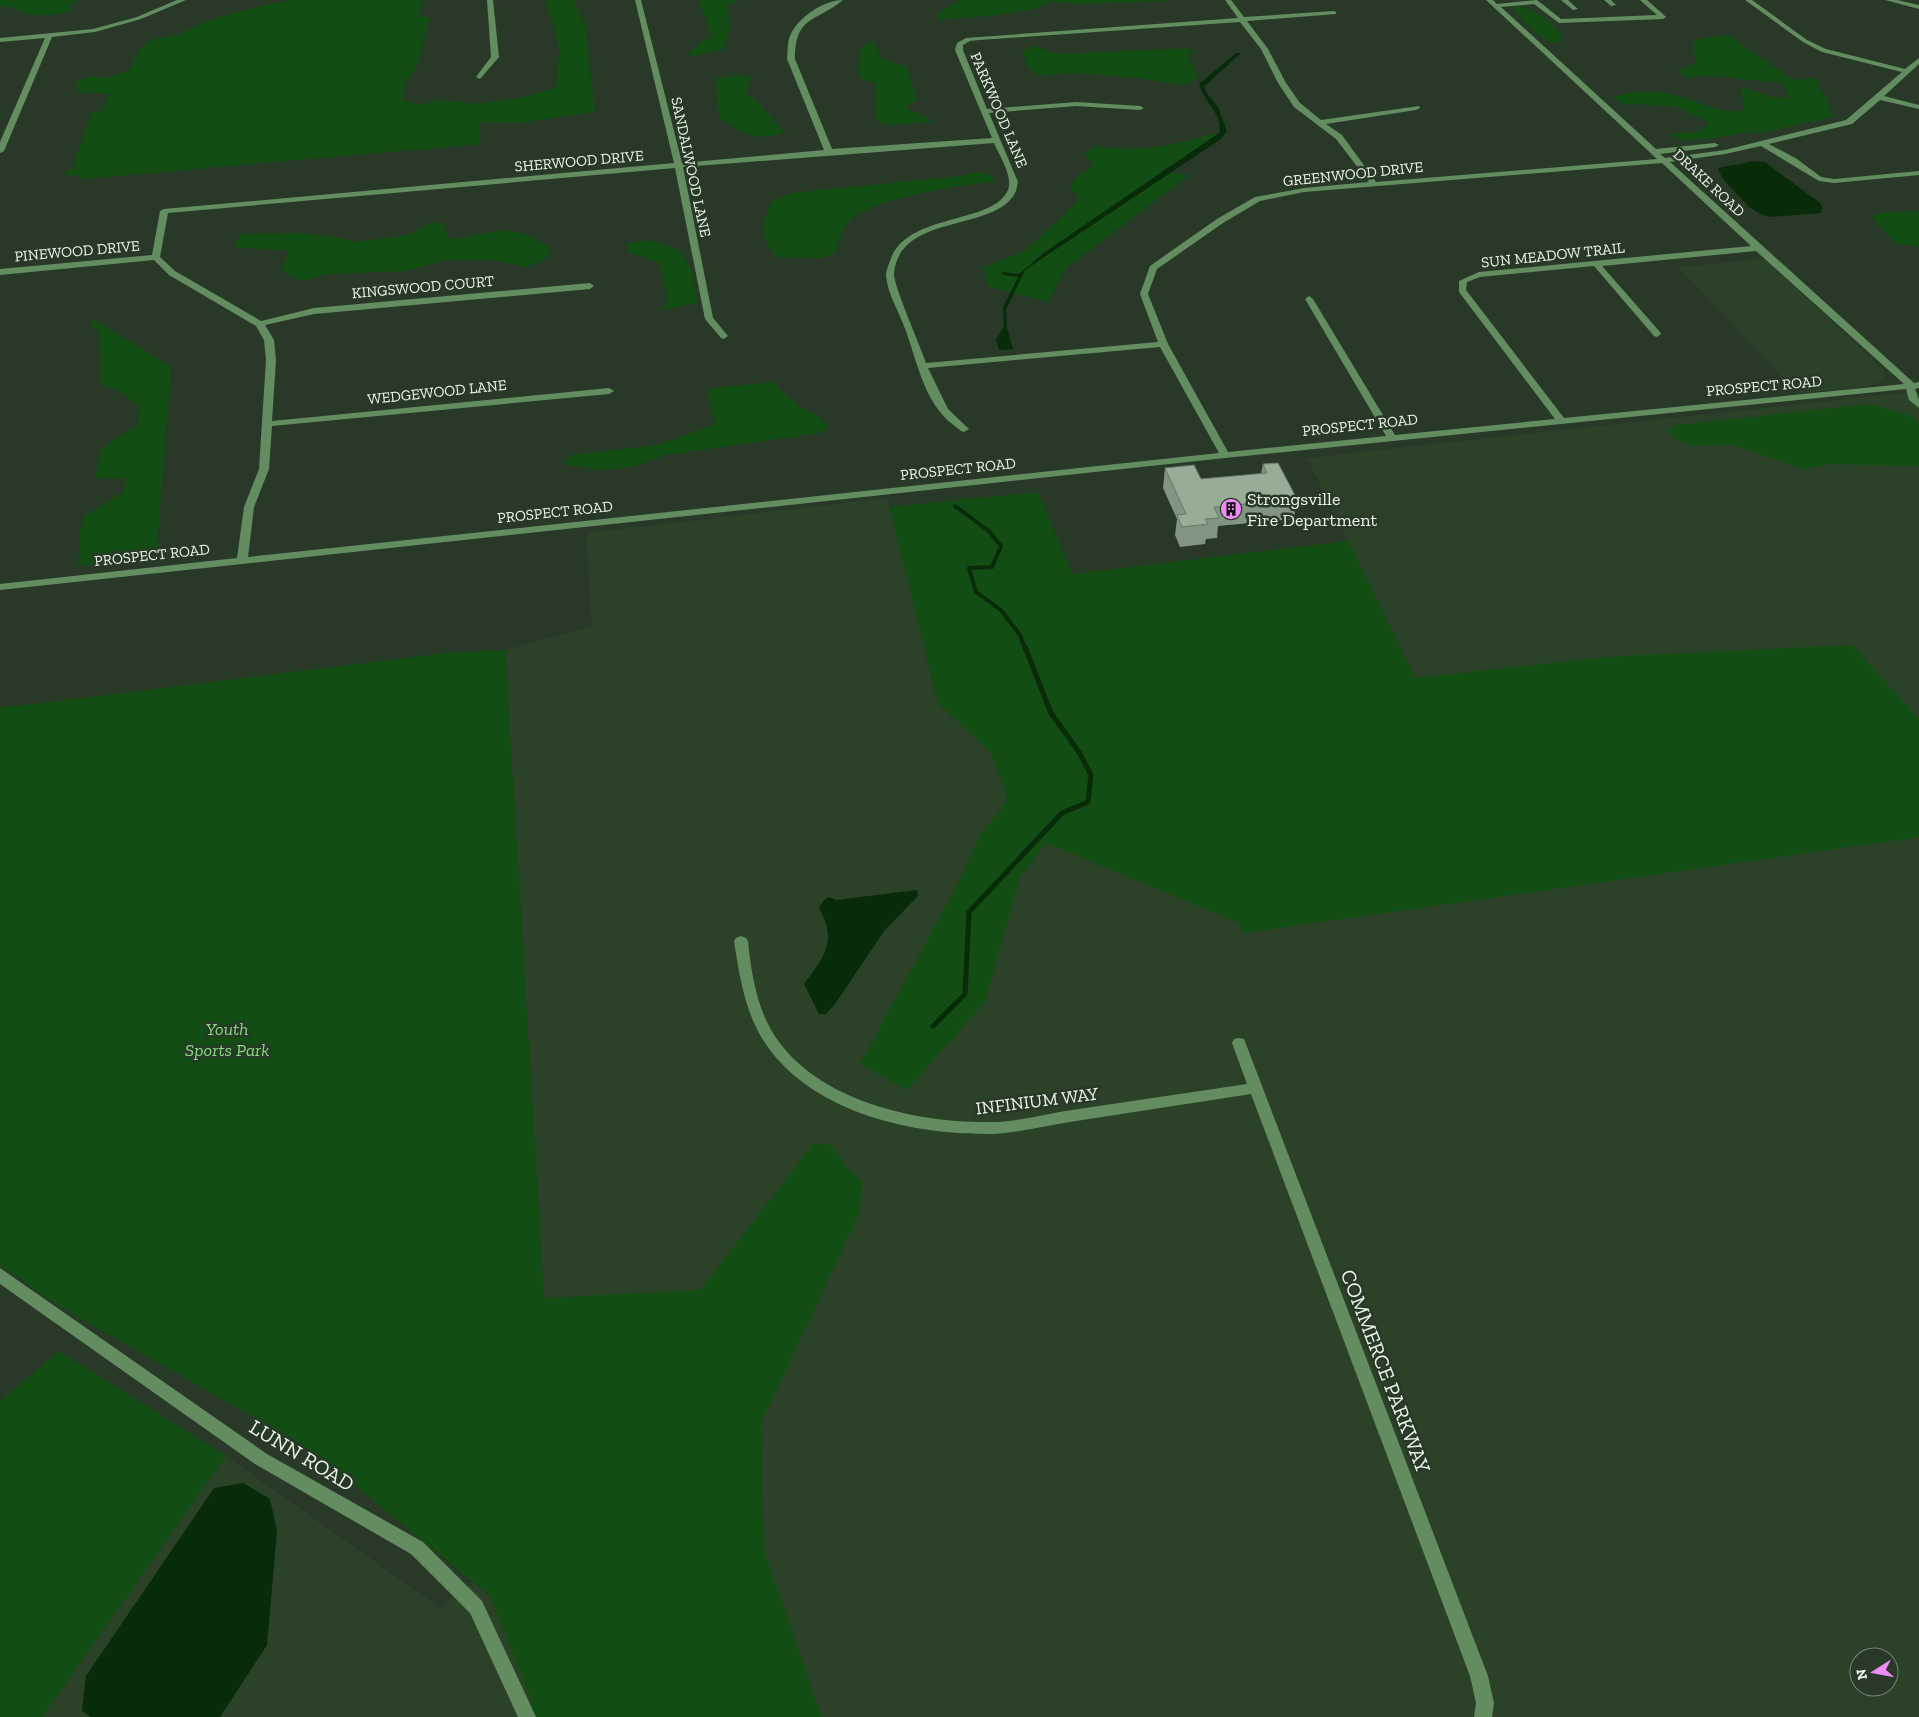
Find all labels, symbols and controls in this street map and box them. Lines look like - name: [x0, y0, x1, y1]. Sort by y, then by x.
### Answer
- street label: PARKWOOD LANE: [967, 50, 1032, 171]
- street label: SANDALWOOD LANE: [667, 95, 715, 239]
- street label: DRAKE ROAD: [1670, 145, 1748, 221]
- street label: SHERWOOD DRIVE: [514, 146, 644, 176]
- street label: GREENWOOD DRIVE: [1282, 158, 1424, 190]
- street label: PINEWOOD DRIVE: [14, 237, 141, 265]
- street label: SUN MEADOW TRAIL: [1480, 239, 1626, 271]
- street label: KINGSWOOD COURT: [351, 272, 495, 302]
- street label: PROSPECT ROAD: [1705, 372, 1823, 400]
- street label: WEDGEWOOD LANE: [367, 376, 508, 408]
- street label: PROSPECT ROAD: [1301, 410, 1419, 440]
- street label: PROSPECT ROAD: [899, 454, 1017, 484]
- place label: Strongsville Fire Department: [1247, 488, 1377, 531]
- street label: PROSPECT ROAD: [496, 497, 614, 527]
- building icon: Strongsville Fire Department: [1219, 497, 1243, 521]
- street label: PROSPECT ROAD: [93, 540, 211, 570]
- park label: Youth Sports Park: [185, 1018, 269, 1061]
- street label: INFINIUM WAY: [974, 1083, 1100, 1119]
- street label: COMMERCE PARKWAY: [1336, 1266, 1436, 1476]
- street label: LUNN ROAD: [245, 1414, 359, 1496]
- north arrow: [1849, 1647, 1899, 1697]
- text: N: [1852, 1667, 1871, 1681]

